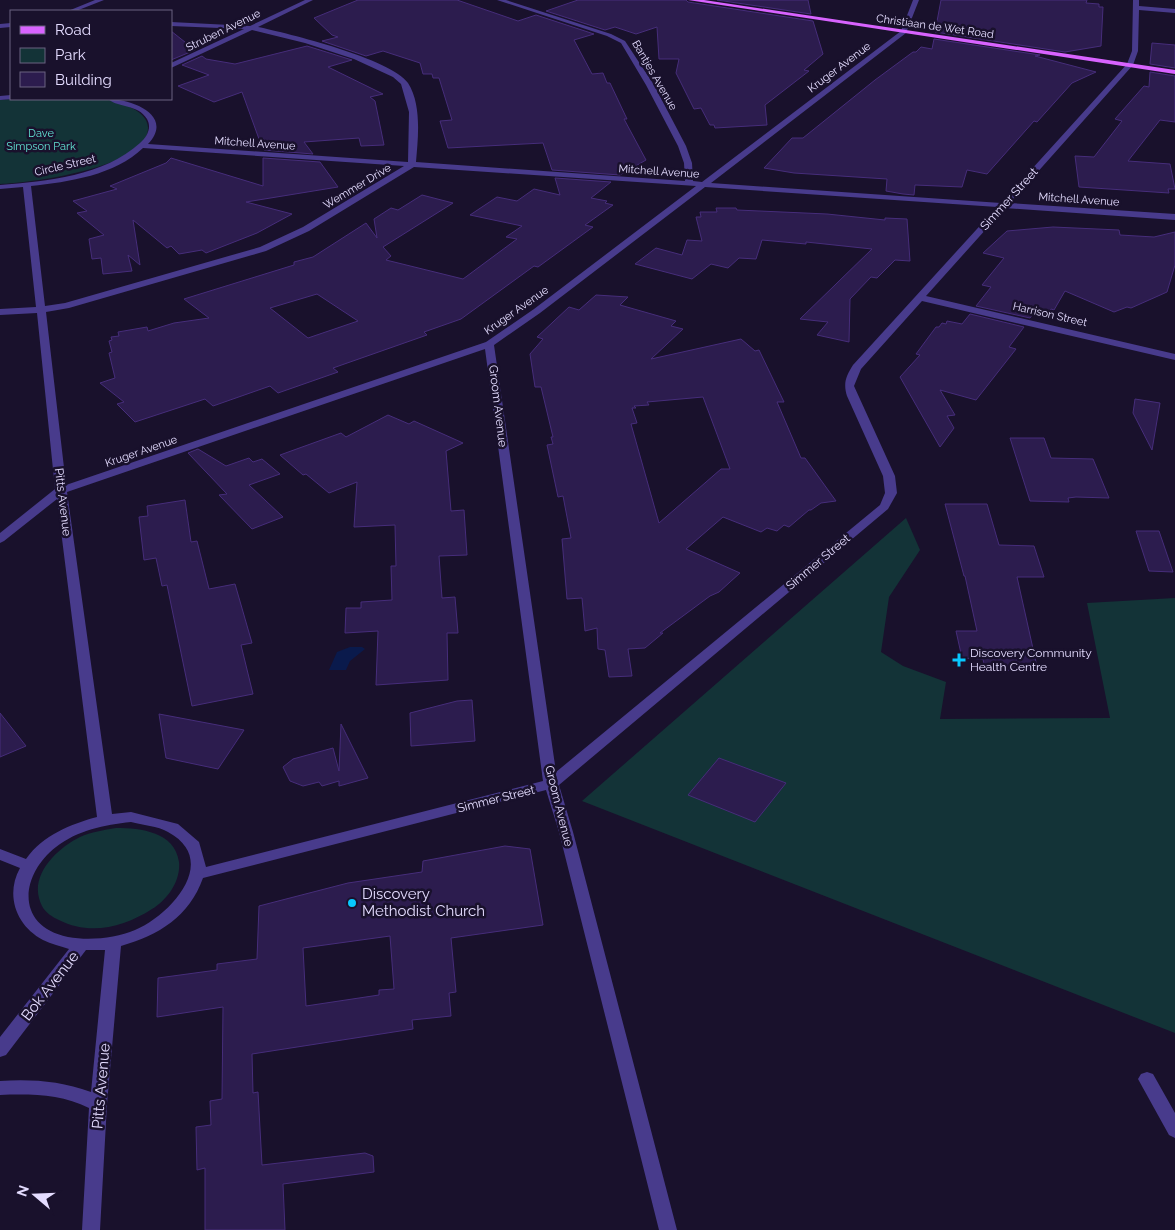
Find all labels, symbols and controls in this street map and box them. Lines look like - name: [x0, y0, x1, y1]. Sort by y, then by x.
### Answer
- street label: Struben Avenue: [184, 7, 263, 54]
- legend: [10, 10, 172, 100]
- street label: Christiaan de Wet Road: [875, 12, 995, 41]
- text: Road: [55, 21, 91, 39]
- street label: Bantjes Avenue: [629, 38, 680, 113]
- street label: Kruger Avenue: [805, 39, 874, 95]
- text: Park: [55, 46, 86, 64]
- text: Building: [55, 71, 112, 89]
- park label: Dave Simpson Park: [6, 127, 76, 153]
- street label: Mitchell Avenue: [214, 134, 296, 153]
- street label: Circle Street: [33, 152, 97, 179]
- street label: Wemmer Drive: [321, 161, 394, 212]
- street label: Mitchell Avenue: [618, 162, 700, 181]
- street label: Simmer Street: [977, 165, 1041, 233]
- street label: Mitchell Avenue: [1038, 190, 1120, 209]
- street label: Kruger Avenue: [482, 283, 551, 337]
- street label: Harrison Street: [1012, 300, 1089, 329]
- street label: Groom Avenue: [486, 364, 510, 448]
- street label: Kruger Avenue: [103, 433, 179, 470]
- street label: Pitts Avenue: [52, 467, 74, 537]
- street label: Simmer Street: [783, 531, 853, 593]
- place label: Discovery Community Health Centre: [970, 646, 1092, 674]
- marker: Discovery Community Health Centre: [952, 653, 966, 667]
- street label: Groom Avenue: [542, 764, 576, 848]
- street label: Simmer Street: [456, 783, 536, 815]
- place label: Discovery Methodist Church: [362, 885, 485, 920]
- marker: Discovery Methodist Church: [346, 897, 358, 909]
- street label: Bok Avenue: [17, 948, 83, 1024]
- street label: Pitts Avenue: [88, 1042, 114, 1130]
- north arrow: [10, 1170, 60, 1220]
- text: N: [13, 1183, 32, 1198]

